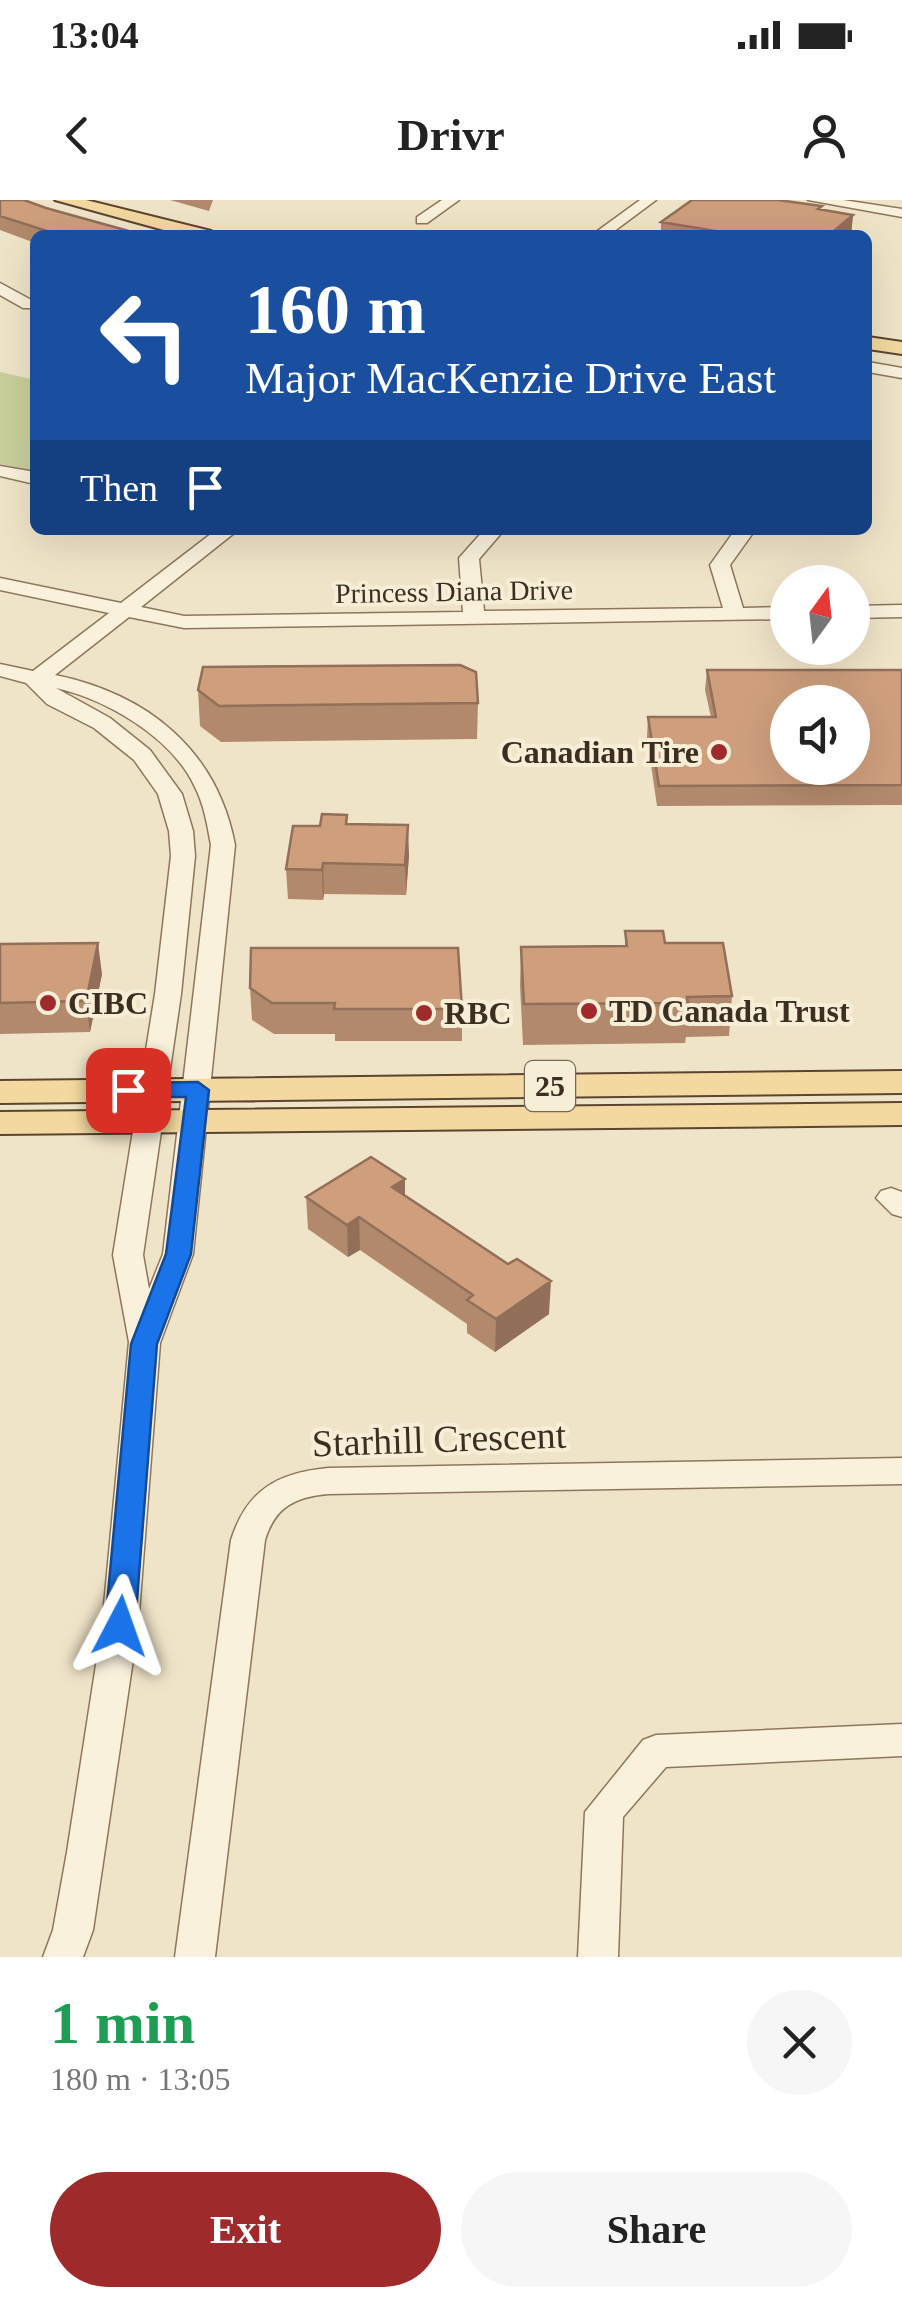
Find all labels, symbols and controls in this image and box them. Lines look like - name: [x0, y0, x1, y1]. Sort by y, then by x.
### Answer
- text: 13:04: [50, 14, 139, 56]
- icon: back: [50, 108, 105, 163]
- icon: person: [797, 108, 852, 163]
- text: Drivr: [397, 110, 505, 160]
- icon: left: [80, 270, 210, 400]
- text: 160 m: [245, 271, 426, 348]
- text: Major MacKenzie Drive East: [245, 353, 776, 403]
- icon: arrive: [178, 460, 233, 515]
- text: Then: [80, 467, 158, 509]
- north arrow: [770, 565, 870, 665]
- map controls: [770, 565, 870, 785]
- street label: Princess Diana Drive: [335, 574, 573, 609]
- button: sound: [770, 685, 870, 785]
- place label: Canadian Tire: [501, 734, 699, 770]
- marker: Canadian Tire: [708, 741, 730, 763]
- place label: CIBC: [68, 985, 148, 1021]
- marker: CIBC: [37, 992, 59, 1014]
- place label: TD Canada Trust: [609, 993, 850, 1029]
- place label: RBC: [444, 995, 512, 1031]
- marker: TD Canada Trust: [578, 1000, 600, 1022]
- marker: RBC: [413, 1002, 435, 1024]
- pin: [86, 1048, 171, 1133]
- road number: 25: [525, 1061, 575, 1111]
- icon: arrive: [101, 1063, 156, 1118]
- street label: Starhill Crescent: [311, 1414, 567, 1464]
- position arrow: [68, 1574, 172, 1678]
- text: 1 min: [50, 1990, 195, 2056]
- button: close: [747, 1990, 852, 2095]
- text: 180 m · 13:05: [50, 2061, 230, 2097]
- button: Exit: [50, 2172, 441, 2287]
- button: Share: [461, 2172, 852, 2287]

